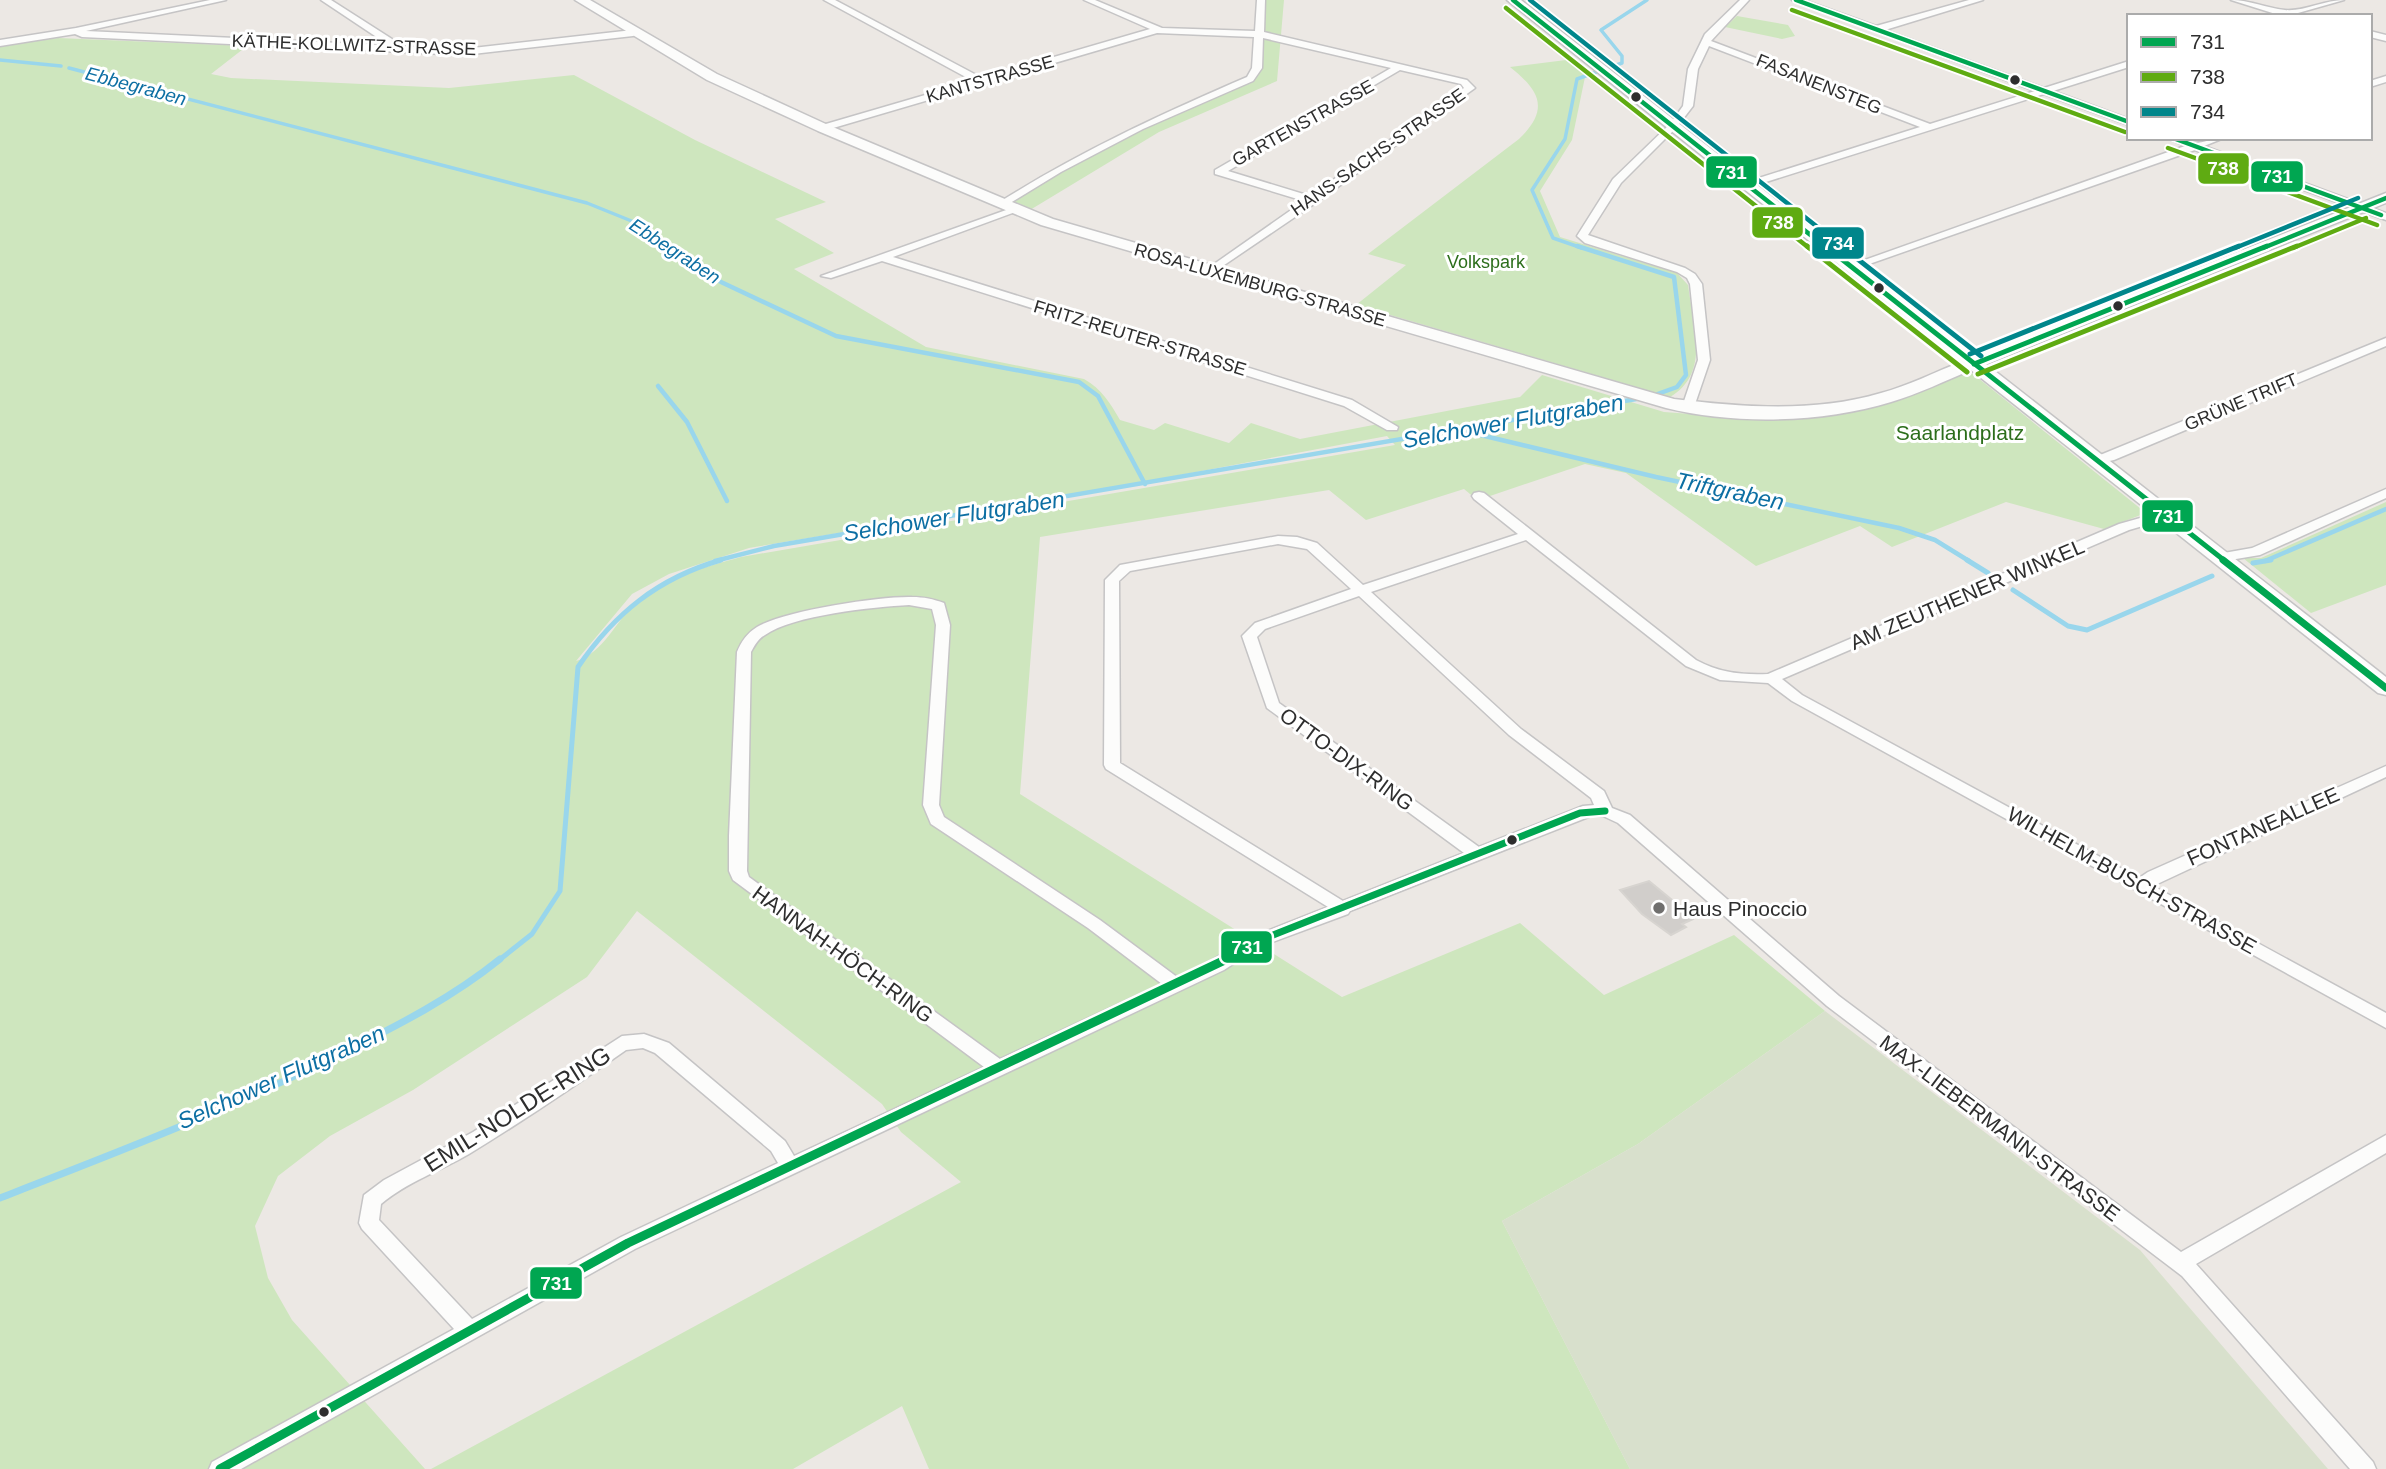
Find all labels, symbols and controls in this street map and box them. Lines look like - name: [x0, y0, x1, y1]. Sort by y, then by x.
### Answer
- legend: [2127, 14, 2372, 140]
- text: 731: [2190, 30, 2225, 53]
- street label: KÄTHE-KOLLWITZ-STRASSE: [231, 31, 477, 59]
- street label: FASANENSTEG: [1754, 50, 1884, 118]
- street label: KANTSTRASSE: [924, 51, 1056, 107]
- water label: Ebbegraben: [83, 62, 189, 110]
- text: 738: [2190, 65, 2225, 88]
- unlabelled marker: [2008, 73, 2022, 87]
- street label: GARTENSTRASSE: [1229, 76, 1377, 170]
- street label: HANS-SACHS-STRASSE: [1287, 84, 1469, 220]
- unlabelled marker: [1629, 90, 1643, 104]
- text: 734: [2190, 100, 2225, 123]
- line badge: 738: [2197, 152, 2250, 185]
- line badge: 731: [1705, 155, 1758, 189]
- text: 738: [2207, 158, 2239, 179]
- line badge: 731: [2250, 160, 2304, 193]
- text: 731: [1715, 162, 1747, 183]
- text: 731: [2261, 166, 2293, 187]
- line badge: 738: [1751, 206, 1804, 239]
- text: 738: [1762, 212, 1794, 233]
- water label: Ebbegraben: [626, 214, 724, 288]
- line badge: 734: [1811, 226, 1865, 260]
- text: 734: [1822, 233, 1854, 254]
- street label: ROSA-LUXEMBURG-STRASSE: [1132, 239, 1388, 331]
- park label: Volkspark: [1447, 252, 1526, 272]
- unlabelled marker: [1872, 281, 1886, 295]
- street label: FRITZ-REUTER-STRASSE: [1031, 296, 1249, 380]
- unlabelled marker: [2111, 299, 2125, 313]
- street label: GRÜNE TRIFT: [2182, 369, 2300, 435]
- water label: Selchower Flutgraben: [1401, 389, 1625, 453]
- park label: Saarlandplatz: [1896, 421, 2024, 444]
- water label: Triftgraben: [1674, 467, 1786, 515]
- water label: Selchower Flutgraben: [841, 486, 1067, 546]
- line badge: 731: [2141, 499, 2194, 533]
- text: 731: [2152, 506, 2184, 527]
- street label: AM ZEUTHENER WINKEL: [1847, 534, 2087, 654]
- street label: OTTO-DIX-RING: [1276, 703, 1418, 815]
- street label: FONTANEALLEE: [2183, 782, 2343, 870]
- street label: WILHELM-BUSCH-STRASSE: [2003, 802, 2261, 958]
- unlabelled marker: [1505, 833, 1519, 847]
- street label: HANNAH-HÖCH-RING: [748, 881, 938, 1027]
- place label: Haus Pinoccio: [1673, 897, 1807, 920]
- marker: Haus Pinoccio: [1651, 900, 1667, 916]
- line badge: 731: [1220, 930, 1273, 964]
- text: 731: [1231, 937, 1263, 958]
- water label: Selchower Flutgraben: [174, 1020, 388, 1134]
- street label: MAX-LIEBERMANN-STRASSE: [1876, 1030, 2124, 1226]
- street label: EMIL-NOLDE-RING: [419, 1041, 615, 1177]
- line badge: 731: [529, 1266, 583, 1300]
- text: 731: [540, 1273, 572, 1294]
- unlabelled marker: [317, 1405, 331, 1419]

